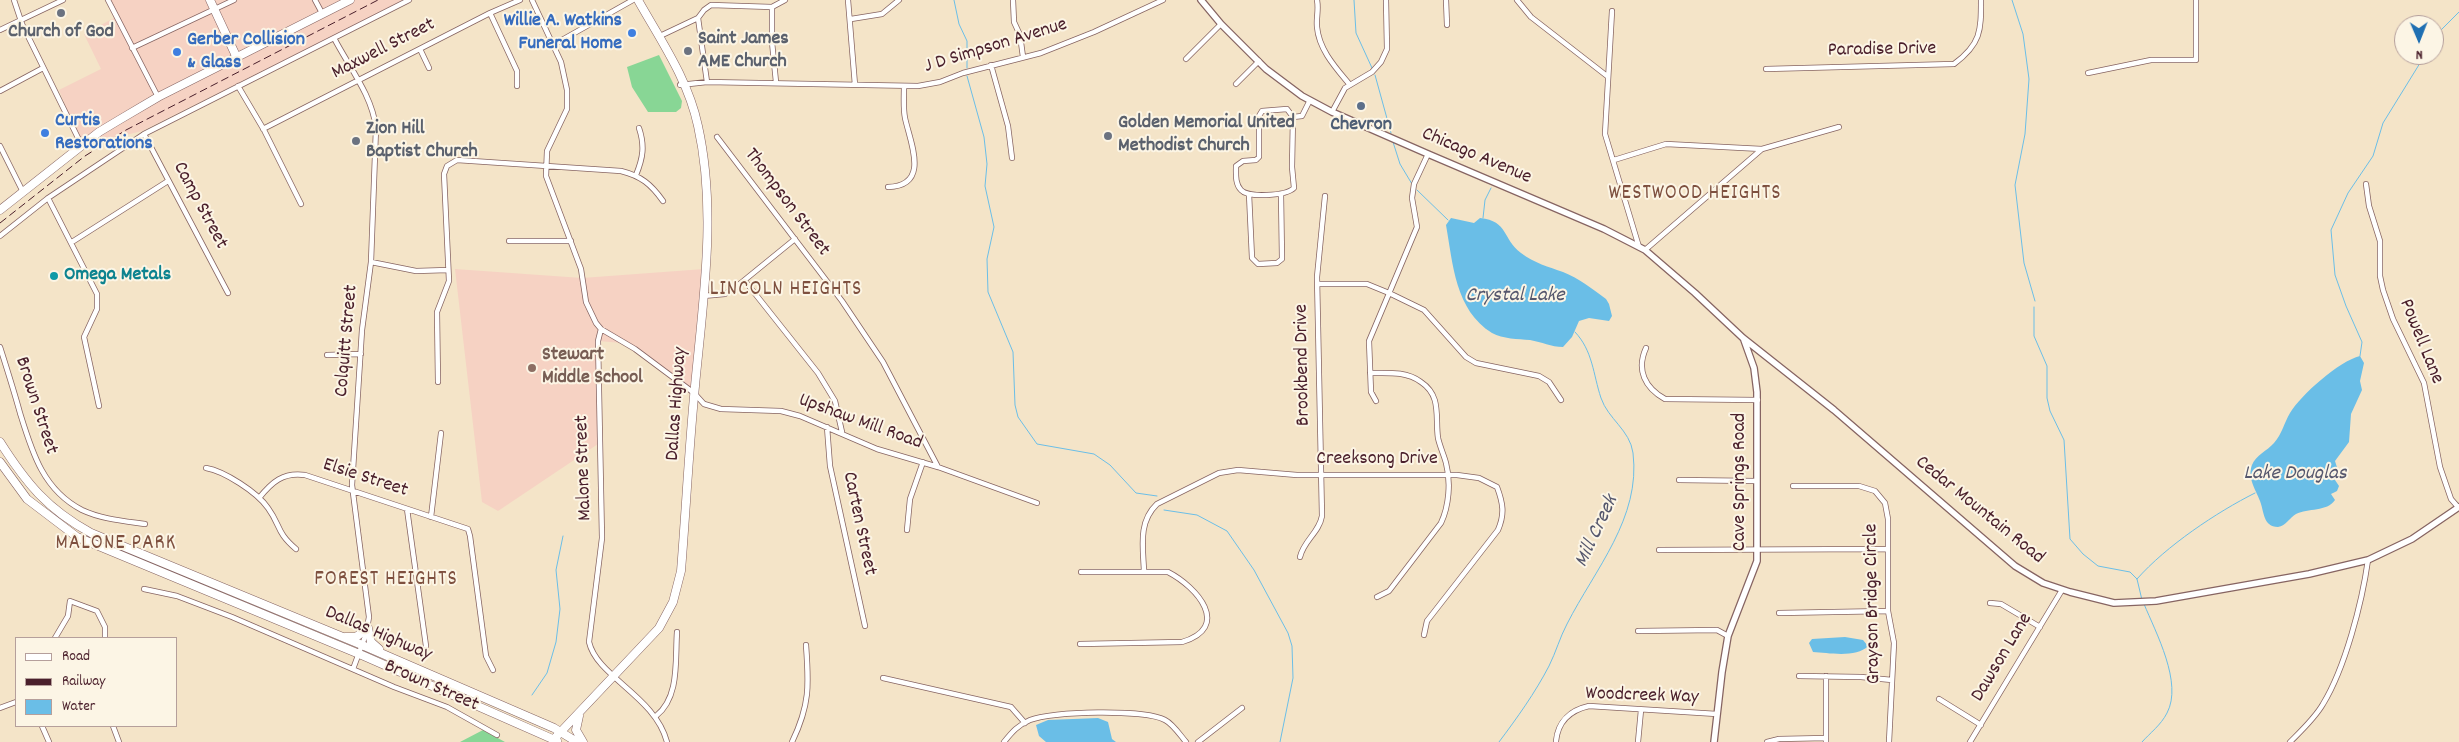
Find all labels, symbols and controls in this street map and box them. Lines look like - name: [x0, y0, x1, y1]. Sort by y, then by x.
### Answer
- marker: Church of God: [55, 7, 67, 19]
- place label: Willie A. Watkins Funeral Home: [504, 10, 622, 57]
- street label: Maxwell Street: [328, 14, 440, 86]
- street label: J D Simpson Avenue: [922, 14, 1070, 80]
- north arrow: [2394, 15, 2444, 65]
- place label: Church of God: [8, 21, 114, 45]
- marker: Willie A. Watkins Funeral Home: [626, 27, 638, 39]
- place label: Saint James AME Church: [698, 28, 789, 75]
- place label: Gerber Collision & Glass: [187, 29, 305, 76]
- street label: Paradise Drive: [1827, 38, 1937, 64]
- text: N: [2416, 44, 2423, 64]
- marker: Saint James AME Church: [682, 45, 694, 57]
- marker: Gerber Collision & Glass: [171, 46, 183, 58]
- marker: Chevron: [1355, 100, 1367, 112]
- place label: Curtis Restorations: [55, 110, 153, 157]
- place label: Golden Memorial United Methodist Church: [1118, 112, 1295, 159]
- place label: Chevron: [1330, 114, 1392, 138]
- place label: Zion Hill Baptist Church: [366, 118, 478, 165]
- street label: Chicago Avenue: [1417, 123, 1535, 191]
- marker: Curtis Restorations: [39, 127, 51, 139]
- marker: Golden Memorial United Methodist Church: [1102, 130, 1114, 142]
- marker: Zion Hill Baptist Church: [350, 135, 362, 147]
- street label: Thompson Street: [738, 144, 834, 262]
- street label: Camp Street: [166, 158, 232, 254]
- district label: WESTWOOD HEIGHTS: [1607, 182, 1783, 208]
- place label: Omega Metals: [64, 264, 171, 288]
- marker: Omega Metals: [48, 270, 60, 282]
- district label: LINCOLN HEIGHTS: [708, 278, 864, 304]
- street label: Colquitt Street: [331, 284, 365, 398]
- water label: Crystal Lake: [1465, 284, 1565, 310]
- street label: Powell Lane: [2392, 296, 2448, 388]
- street label: Brookbend Drive: [1291, 304, 1317, 426]
- place label: Stewart Middle School: [542, 344, 643, 391]
- street label: Dallas Highway: [662, 346, 694, 462]
- street label: Brown Street: [8, 354, 62, 458]
- marker: Stewart Middle School: [526, 362, 538, 374]
- street label: Upshaw Mill Road: [795, 389, 925, 457]
- street label: Cave Springs Road: [1729, 413, 1753, 551]
- street label: Malone Street: [571, 415, 599, 521]
- street label: Creeksong Drive: [1316, 448, 1438, 472]
- street label: Cedar Mountain Road: [1909, 451, 2049, 571]
- street label: Elsie Street: [319, 454, 411, 504]
- water label: Lake Douglas: [2243, 462, 2347, 488]
- street label: Carten Street: [835, 470, 881, 578]
- water label: Mill Creek: [1570, 492, 1626, 572]
- street label: Grayson Bridge Circle: [1861, 523, 1887, 685]
- district label: MALONE PARK: [54, 532, 178, 558]
- district label: FOREST HEIGHTS: [313, 568, 459, 594]
- street label: Dallas Highway: [321, 602, 435, 668]
- street label: Dawson Lane: [1967, 609, 2039, 707]
- legend: [15, 637, 178, 727]
- text: Road: [62, 646, 90, 668]
- street label: Brown Street: [380, 655, 482, 719]
- text: Railway: [62, 671, 105, 693]
- street label: Woodcreek Way: [1585, 683, 1699, 711]
- text: Water: [62, 696, 95, 718]

